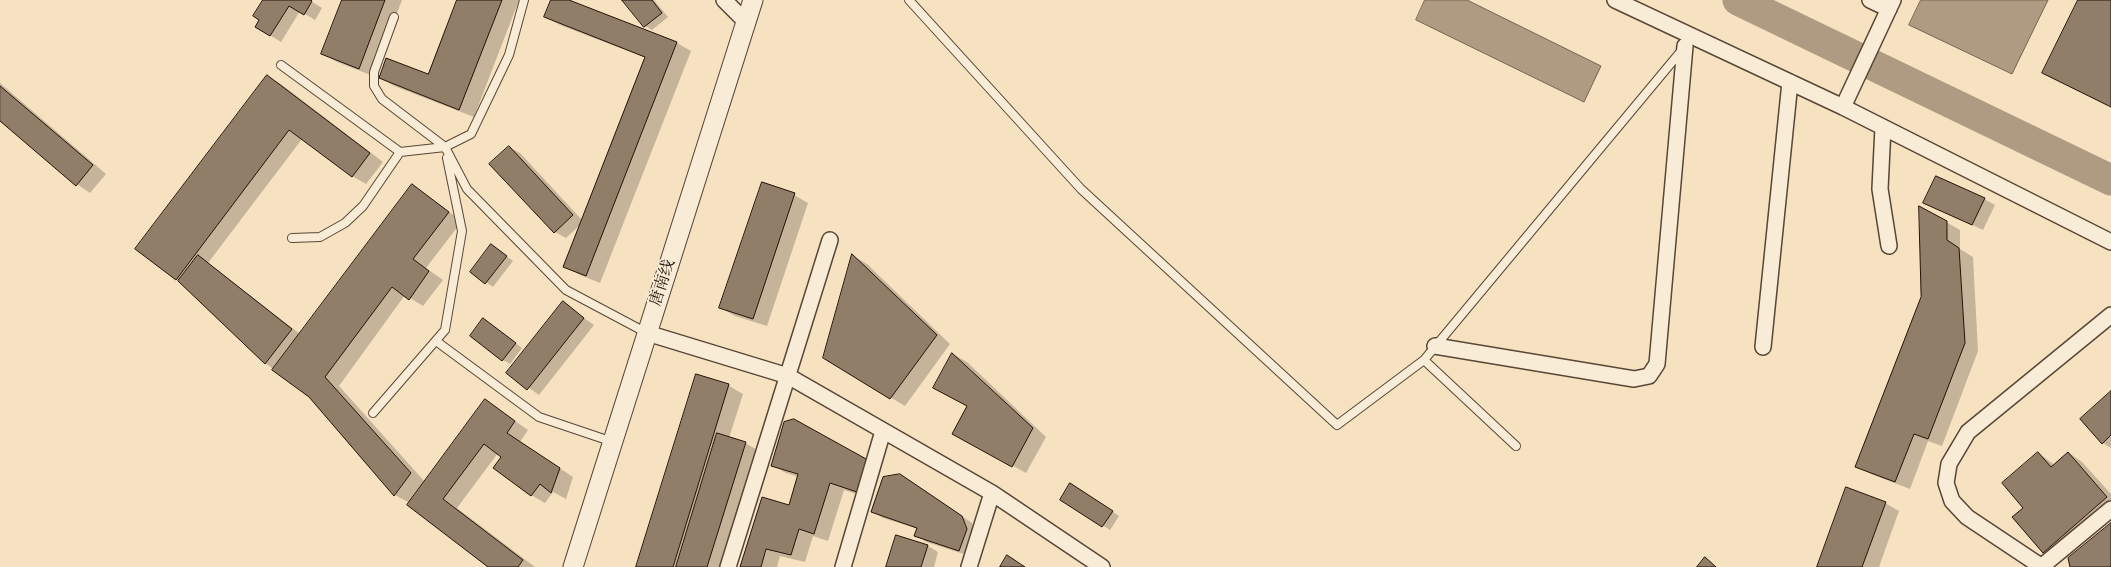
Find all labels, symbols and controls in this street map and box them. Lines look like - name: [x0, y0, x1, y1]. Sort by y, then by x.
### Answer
- street label: 唐南线: [646, 257, 680, 309]

